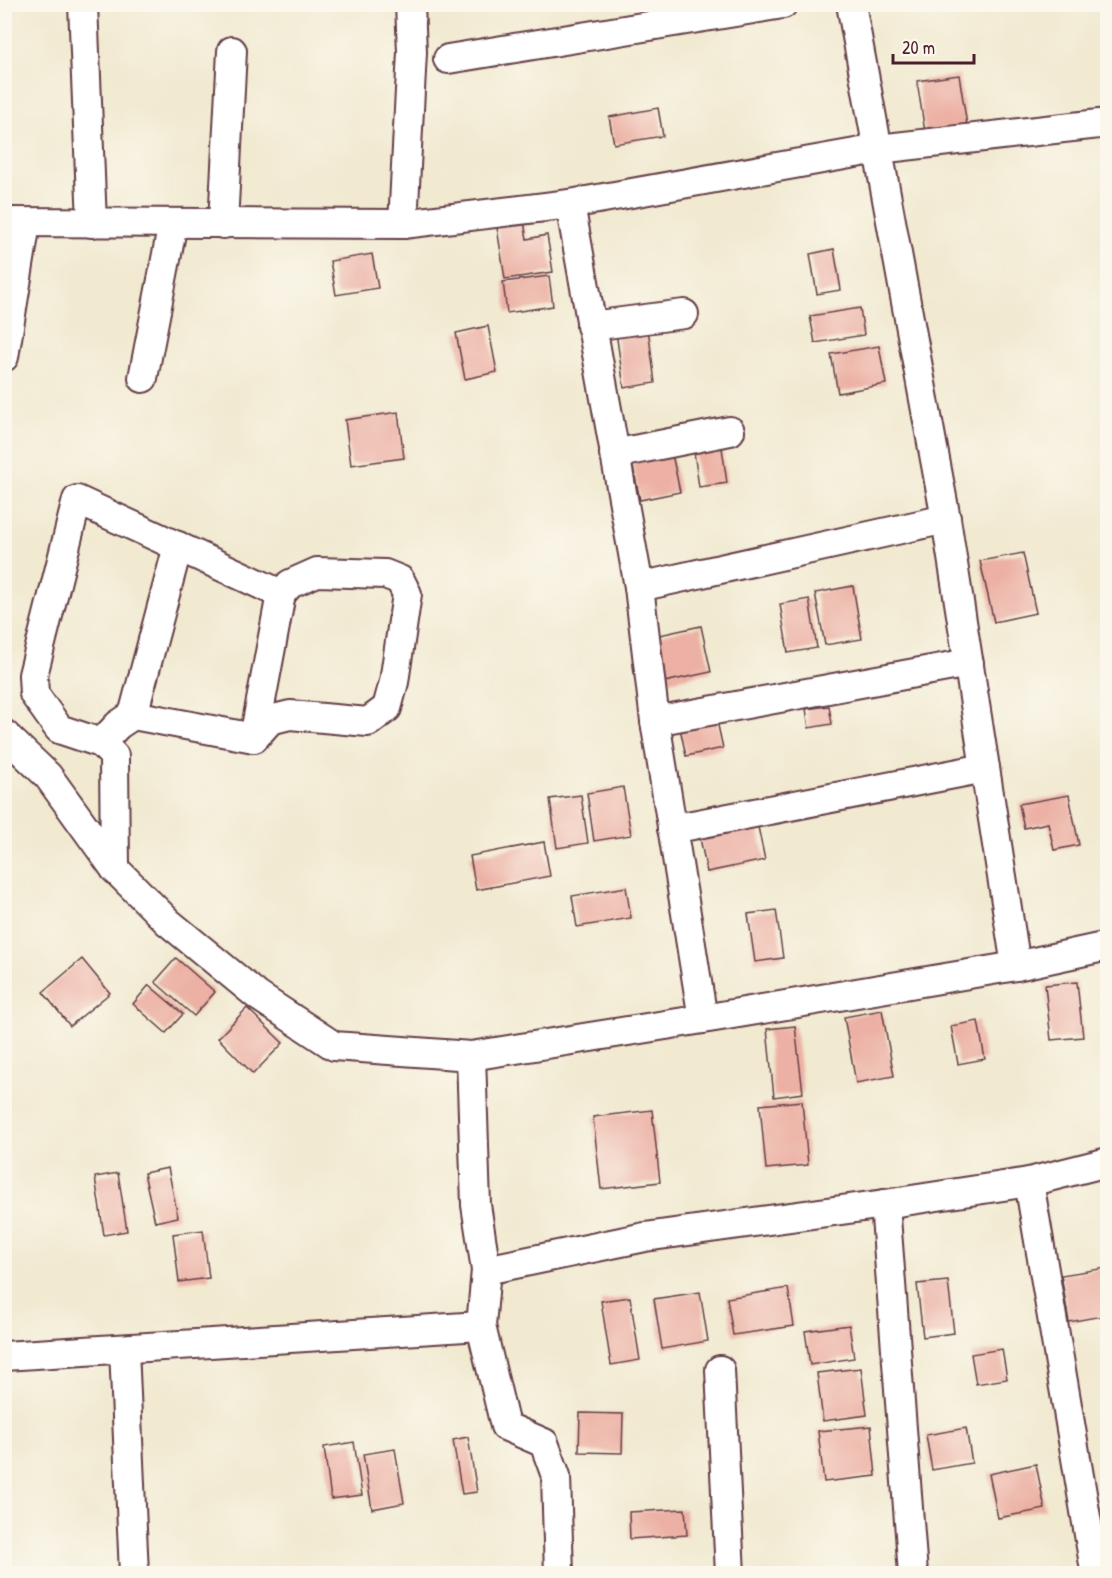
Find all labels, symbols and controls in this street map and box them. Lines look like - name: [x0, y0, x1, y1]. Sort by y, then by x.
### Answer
- scale bar: [893, 27, 974, 65]
- text: 20 m: [902, 35, 935, 60]

